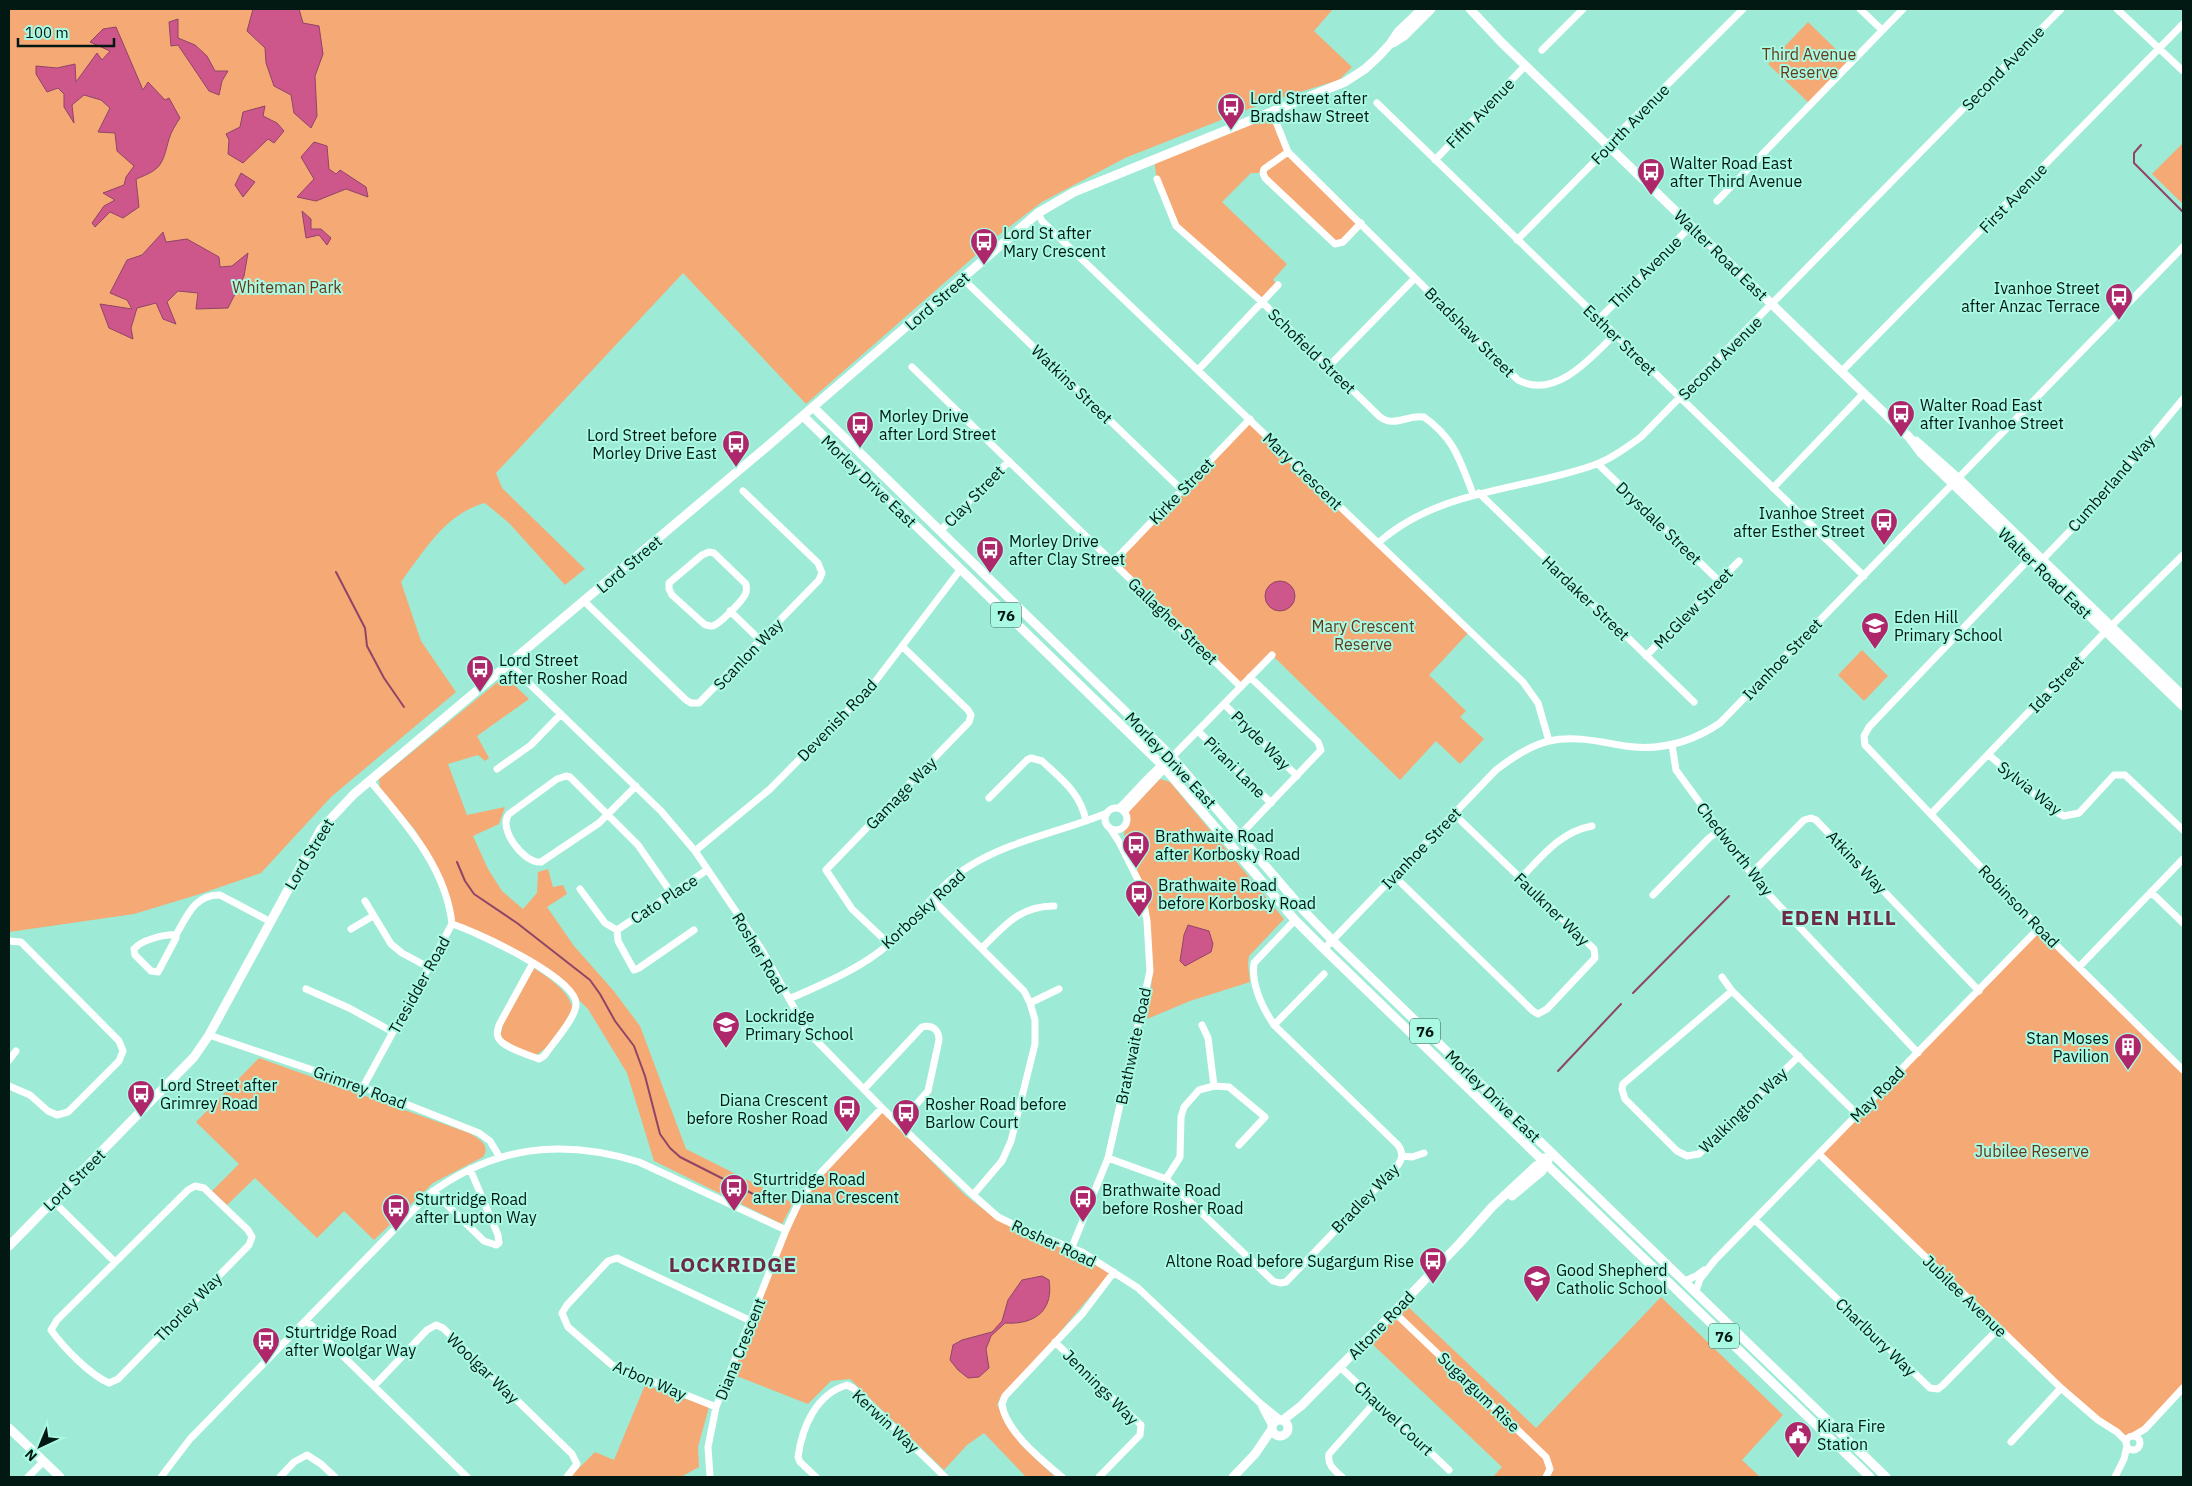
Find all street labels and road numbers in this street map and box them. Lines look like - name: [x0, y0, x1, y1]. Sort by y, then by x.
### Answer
- street label: Second Avenue: [1957, 21, 2049, 115]
- street label: Fifth Avenue: [1442, 74, 1519, 152]
- street label: Fourth Avenue: [1587, 79, 1674, 169]
- street label: First Avenue: [1975, 159, 2051, 237]
- street label: Walter Road East: [1670, 205, 1772, 305]
- street label: Third Avenue: [1605, 231, 1686, 312]
- street label: Lord Street: [900, 267, 974, 335]
- street label: Bradshaw Street: [1421, 283, 1519, 381]
- street label: Esther Street: [1579, 300, 1661, 380]
- street label: Schofield Street: [1264, 304, 1360, 398]
- street label: Second Avenue: [1674, 312, 1766, 404]
- street label: Watkins Street: [1027, 340, 1117, 428]
- street label: Mary Crescent: [1259, 428, 1347, 514]
- street label: Morley Drive East: [817, 430, 921, 532]
- street label: Cumberland Way: [2063, 430, 2159, 536]
- street label: Kirke Street: [1144, 454, 1218, 528]
- street label: Clay Street: [940, 461, 1008, 531]
- street label: Drysdale Street: [1612, 477, 1706, 569]
- street label: Walter Road East: [1994, 523, 2096, 623]
- street label: Lord Street: [592, 531, 666, 597]
- street label: Hardaker Street: [1538, 551, 1634, 645]
- street label: McGlew Street: [1649, 563, 1737, 653]
- street label: Gallagher Street: [1124, 573, 1222, 669]
- road number: 76: [991, 602, 1021, 628]
- street label: Scanlon Way: [709, 614, 787, 694]
- street label: Ivanhoe Street: [1738, 614, 1826, 704]
- street label: Ida Street: [2024, 651, 2088, 717]
- street label: Devenish Road: [793, 675, 881, 765]
- street label: Pryde Way: [1227, 706, 1295, 774]
- street label: Morley Drive East: [1121, 708, 1221, 812]
- street label: Pirani Lane: [1200, 732, 1270, 802]
- street label: Gamage Way: [861, 752, 941, 834]
- street label: Sylvia Way: [1994, 757, 2066, 819]
- street label: Chedworth Way: [1692, 798, 1778, 900]
- street label: Ivanhoe Street: [1377, 803, 1465, 893]
- street label: Lord Street: [280, 815, 338, 893]
- street label: Atkins Way: [1823, 826, 1891, 898]
- street label: Robinson Road: [1974, 860, 2064, 952]
- street label: Korbosky Road: [877, 865, 969, 953]
- street label: Faulkner Way: [1510, 868, 1594, 950]
- street label: Cato Place: [627, 870, 702, 928]
- street label: Rosher Road: [728, 909, 792, 997]
- street label: Tresidder Road: [384, 933, 454, 1037]
- street label: Brathwaite Road: [1111, 986, 1155, 1106]
- road number: 76: [1410, 1018, 1440, 1044]
- street label: Morley Drive East: [1441, 1045, 1545, 1147]
- street label: Grimrey Road: [311, 1061, 409, 1113]
- street label: May Road: [1845, 1062, 1909, 1126]
- street label: Walkington Way: [1695, 1063, 1791, 1157]
- street label: Lord Street: [39, 1145, 109, 1215]
- street label: Bradley Way: [1327, 1159, 1403, 1237]
- street label: Rosher Road: [1009, 1215, 1099, 1271]
- street label: Jubilee Avenue: [1919, 1251, 2012, 1341]
- street label: Thorley Way: [150, 1268, 226, 1346]
- street label: Altone Road: [1343, 1287, 1419, 1363]
- street label: Charlbury Way: [1831, 1294, 1921, 1380]
- street label: Diana Crescent: [710, 1295, 770, 1403]
- road number: 76: [1709, 1324, 1739, 1348]
- street label: Woolgar Way: [442, 1328, 524, 1408]
- street label: Jennings Way: [1059, 1345, 1143, 1429]
- street label: Sugargum Rise: [1434, 1348, 1525, 1436]
- street label: Arbon Way: [610, 1356, 690, 1404]
- street label: Chauvel Court: [1350, 1376, 1438, 1460]
- street label: Kerwin Way: [848, 1385, 924, 1457]

